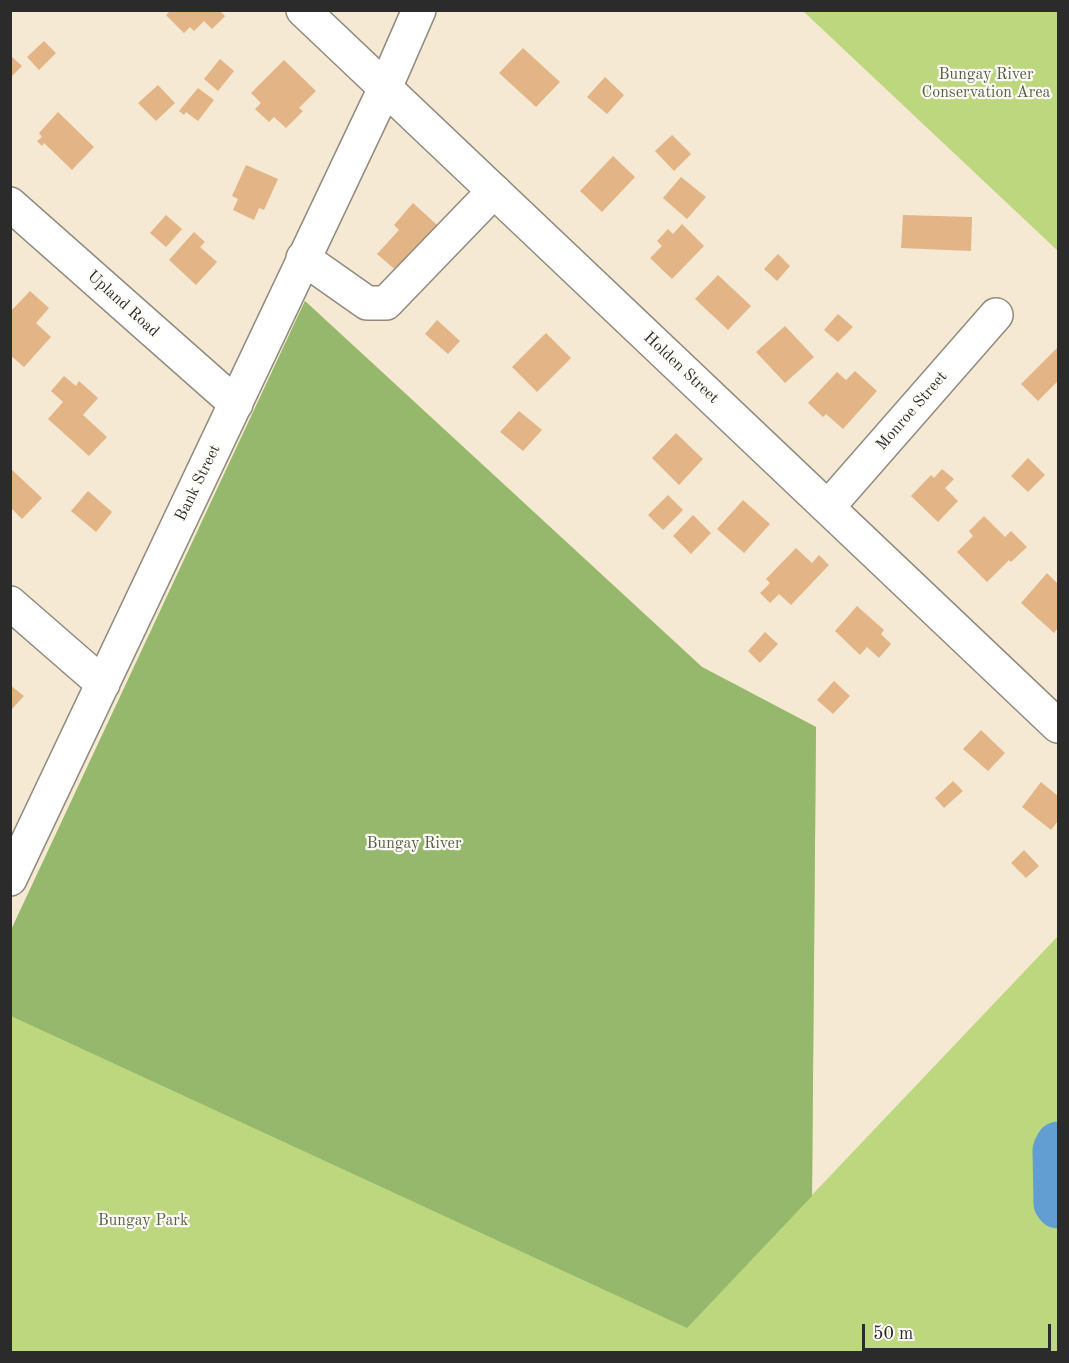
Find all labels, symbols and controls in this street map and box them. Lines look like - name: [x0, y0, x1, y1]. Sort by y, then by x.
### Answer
- park label: Bungay River Conservation Area: [921, 65, 1051, 103]
- street label: Upland Road: [83, 267, 163, 341]
- street label: Holden Street: [639, 328, 723, 408]
- street label: Monroe Street: [872, 367, 952, 455]
- street label: Bank Street: [171, 442, 225, 524]
- park label: Bungay River: [367, 834, 461, 854]
- park label: Bungay Park: [98, 1211, 188, 1231]
- scale bar: [865, 1312, 1054, 1350]
- text: 50 m: [873, 1325, 913, 1343]

